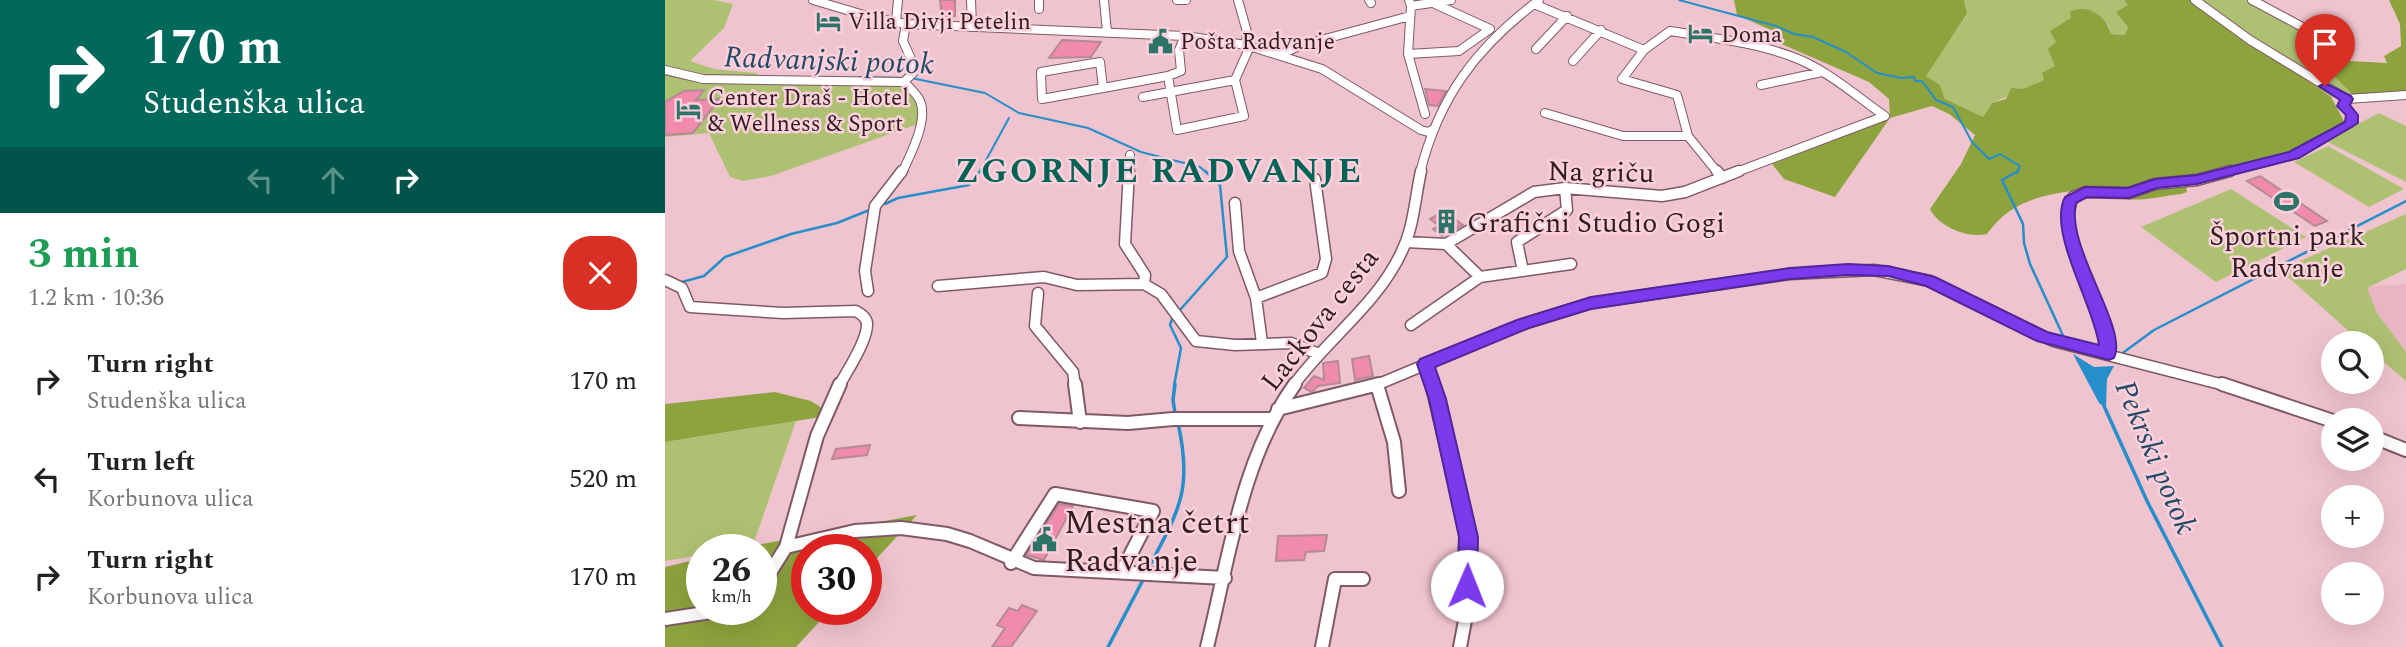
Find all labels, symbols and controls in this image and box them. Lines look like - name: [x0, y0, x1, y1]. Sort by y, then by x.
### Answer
- place label: Villa Divji Petelin: [848, 5, 1031, 40]
- hotel icon: Villa Divji Petelin: [814, 7, 842, 35]
- text: 170 m: [143, 11, 282, 86]
- pin: [2295, 14, 2355, 86]
- place label: Doma: [1721, 18, 1782, 53]
- hotel icon: Doma: [1687, 20, 1715, 48]
- place label: Pošta Radvanje: [1180, 25, 1335, 60]
- icon: arrive: [2306, 25, 2344, 63]
- public building icon: Pošta Radvanje: [1146, 27, 1174, 55]
- icon: right: [28, 28, 119, 119]
- water label: Radvanjski potok: [723, 34, 935, 88]
- text: Studenška ulica: [143, 79, 365, 128]
- place label: Center Draš - Hotel & Wellness & Sport: [708, 81, 909, 142]
- hotel icon: Center Draš - Hotel & Wellness & Sport: [674, 96, 702, 124]
- district label: ZGORNJE RADVANJE: [955, 145, 1363, 198]
- street label: Na griču: [1547, 150, 1655, 195]
- icon: left: [241, 161, 279, 199]
- icon: ahead: [314, 161, 352, 199]
- icon: right: [387, 161, 425, 199]
- sports icon: Športni park Radvanje: [2273, 187, 2301, 215]
- place label: Grafični Studio Gogi: [1467, 202, 1725, 245]
- building icon: Grafični Studio Gogi: [1433, 208, 1461, 236]
- place label: Športni park Radvanje: [2209, 215, 2365, 290]
- text: 3 min: [28, 223, 140, 286]
- button: close: [563, 236, 637, 310]
- street label: Lackova cesta: [1250, 239, 1390, 401]
- text: 1.2 km · 10:36: [28, 281, 164, 316]
- map controls: [2321, 331, 2384, 625]
- button: search: [2321, 331, 2384, 394]
- text: Turn right: [87, 344, 214, 384]
- text: 170 m: [569, 361, 637, 401]
- icon: right: [28, 362, 66, 400]
- water label: Pekrski potok: [2102, 373, 2208, 542]
- text: Studenška ulica: [87, 384, 246, 419]
- button: layers: [2321, 408, 2384, 471]
- text: Turn left: [87, 442, 195, 482]
- text: 520 m: [569, 459, 637, 499]
- icon: left: [28, 460, 66, 498]
- text: Korbunova ulica: [87, 482, 253, 517]
- button: +: [2321, 485, 2384, 548]
- place label: Mestna četrt Radvanje: [1064, 498, 1250, 586]
- public building icon: Mestna četrt Radvanje: [1030, 526, 1058, 554]
- speed limit sign: 30: [791, 534, 882, 625]
- text: Turn right: [87, 540, 214, 580]
- text: 26: [712, 544, 751, 597]
- position arrow: [1430, 549, 1504, 623]
- text: 170 m: [569, 557, 637, 597]
- icon: right: [28, 558, 66, 596]
- button: −: [2321, 562, 2384, 625]
- text: Korbunova ulica: [87, 580, 253, 615]
- text: km/h: [711, 583, 752, 610]

